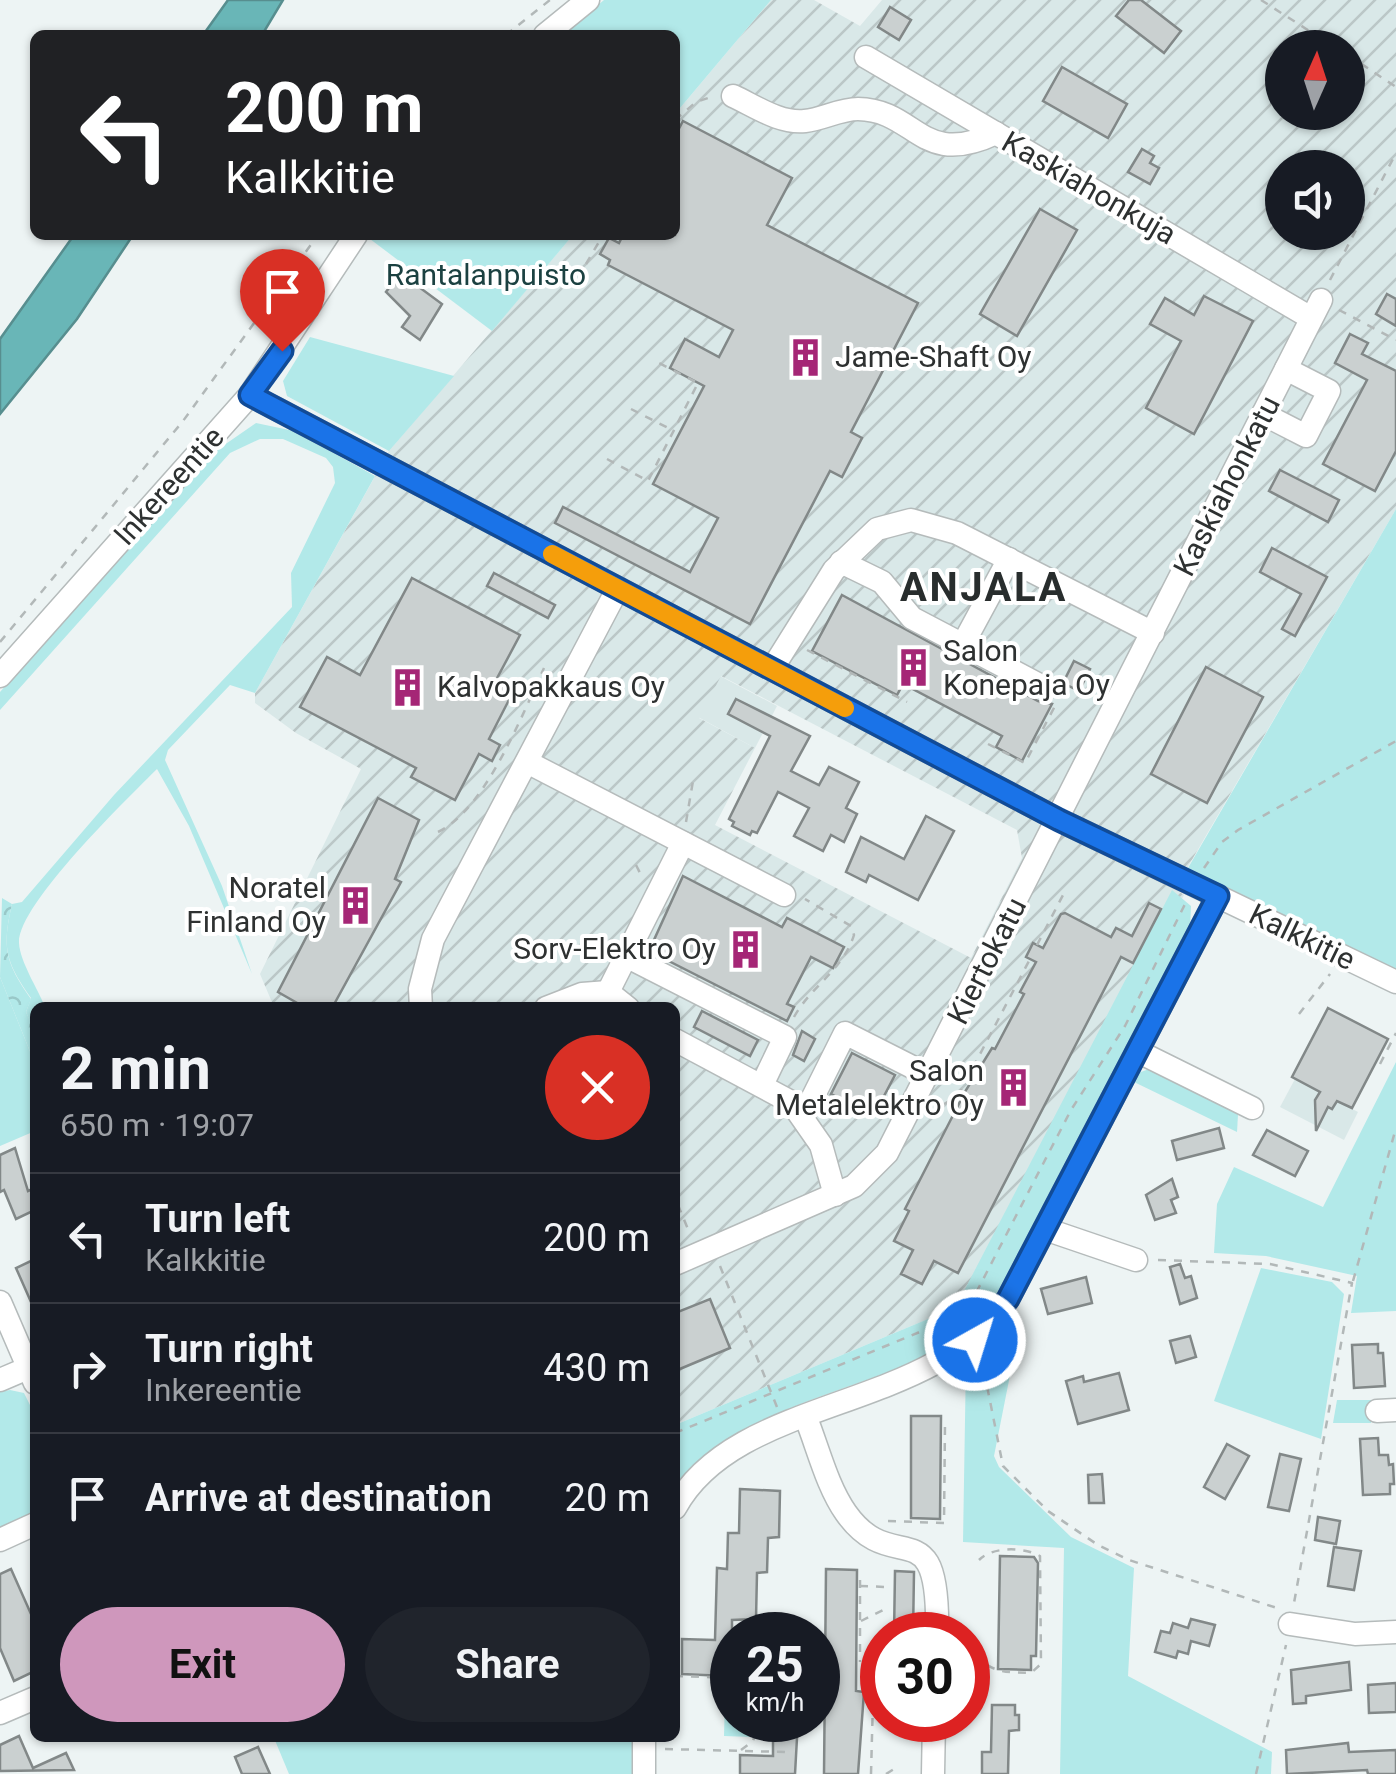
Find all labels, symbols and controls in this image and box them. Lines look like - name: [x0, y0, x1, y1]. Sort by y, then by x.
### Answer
- north arrow: [1265, 30, 1365, 130]
- map controls: [1265, 30, 1365, 250]
- text: 200 m: [225, 67, 424, 149]
- icon: left: [60, 70, 190, 200]
- street label: Kaskiahonkuja: [996, 124, 1182, 251]
- button: sound: [1265, 150, 1365, 250]
- text: Kalkkitie: [225, 151, 395, 204]
- pin: [240, 249, 325, 352]
- park label: Rantalanpuisto: [386, 257, 586, 292]
- icon: arrive: [255, 264, 310, 319]
- building icon: Jame-Shaft Oy: [784, 336, 826, 378]
- place label: Jame-Shaft Oy: [835, 339, 1032, 374]
- street label: Kaskiahonkatu: [1166, 390, 1287, 582]
- street label: Inkereentie: [106, 419, 231, 552]
- district label: ANJALA: [900, 564, 1068, 611]
- place label: Salon Konepaja Oy: [943, 633, 1110, 702]
- building icon: Salon Konepaja Oy: [892, 647, 934, 689]
- building icon: Kalvopakkaus Oy: [386, 666, 428, 708]
- place label: Kalvopakkaus Oy: [437, 669, 665, 704]
- place label: Noratel Finland Oy: [186, 870, 326, 939]
- building icon: Noratel Finland Oy: [335, 884, 377, 926]
- street label: Kiertokatu: [940, 892, 1033, 1030]
- street label: Kalkkitie: [1244, 896, 1361, 977]
- building icon: Sorv-Elektro Oy: [725, 928, 767, 970]
- place label: Sorv-Elektro Oy: [513, 931, 716, 966]
- text: 2 min: [60, 1033, 211, 1104]
- button: close: [545, 1035, 650, 1140]
- place label: Salon Metalelektro Oy: [775, 1053, 984, 1122]
- building icon: Salon Metalelektro Oy: [993, 1067, 1035, 1109]
- text: 650 m · 19:07: [60, 1106, 254, 1144]
- text: Turn left: [145, 1197, 290, 1241]
- icon: left: [60, 1211, 115, 1266]
- text: 200 m: [543, 1216, 650, 1260]
- text: Kalkkitie: [145, 1241, 266, 1279]
- position arrow: [923, 1288, 1027, 1392]
- text: Turn right: [145, 1327, 313, 1371]
- icon: right: [60, 1341, 115, 1396]
- text: 430 m: [543, 1346, 650, 1390]
- text: Inkereentie: [145, 1371, 302, 1409]
- icon: arrive: [60, 1471, 115, 1526]
- text: Arrive at destination: [145, 1476, 492, 1520]
- text: 20 m: [565, 1476, 650, 1520]
- button: Exit: [60, 1607, 345, 1722]
- button: Share: [365, 1607, 650, 1722]
- speed limit sign: 30: [860, 1612, 990, 1742]
- text: 25: [746, 1636, 804, 1694]
- text: km/h: [746, 1688, 804, 1717]

